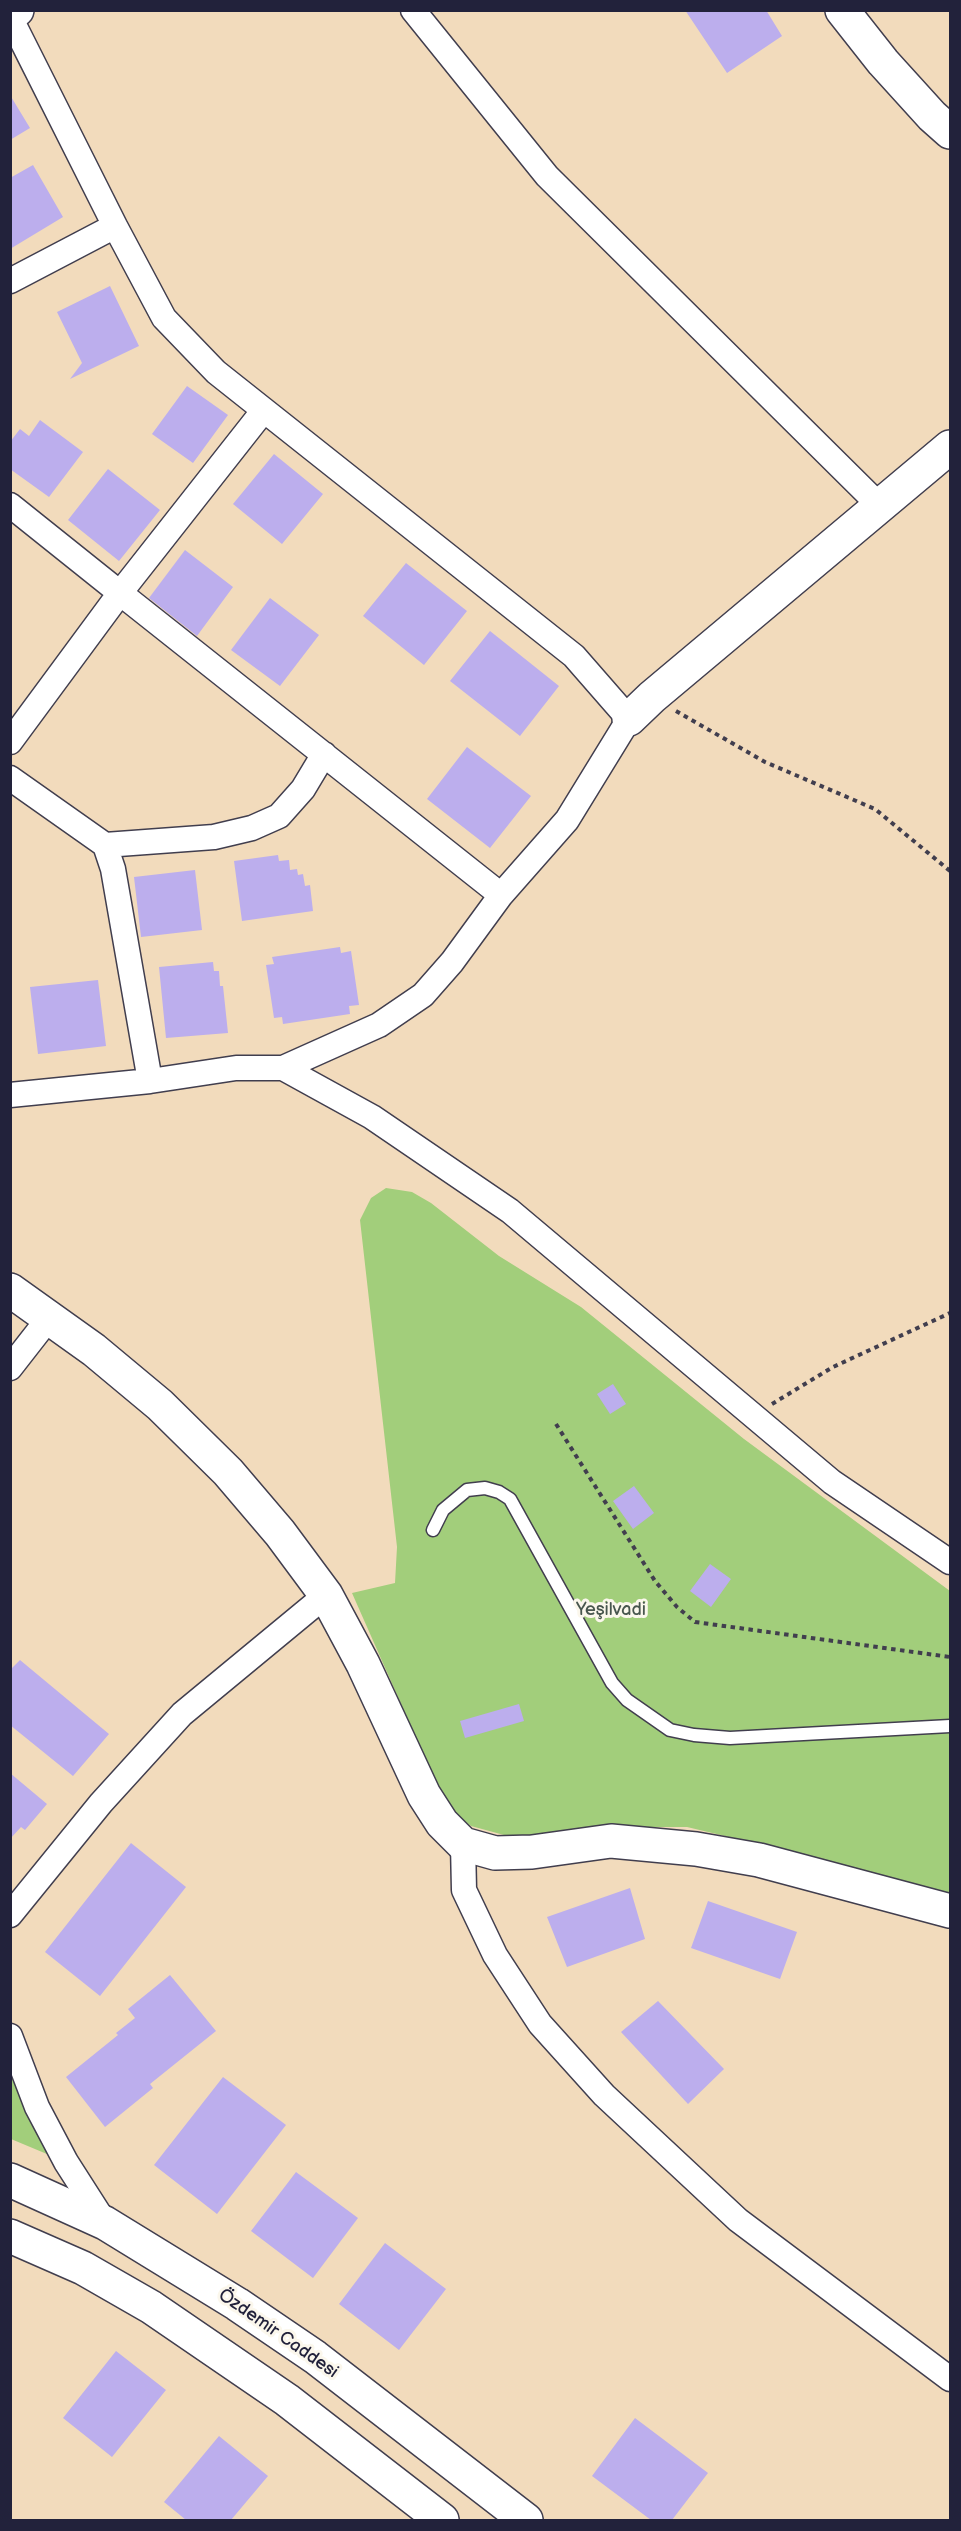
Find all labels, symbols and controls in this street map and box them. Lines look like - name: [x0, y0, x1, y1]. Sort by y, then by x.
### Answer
- park label: Yeşilvadi: [576, 1599, 646, 1621]
- street label: Özdemir Caddesi: [214, 2285, 342, 2383]

